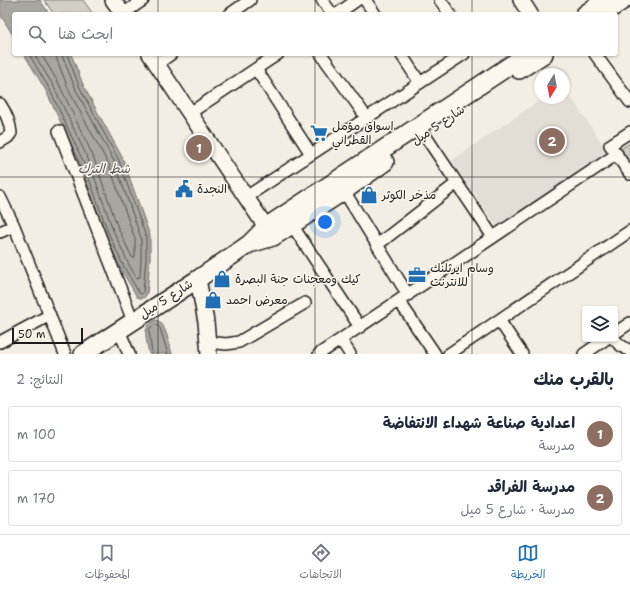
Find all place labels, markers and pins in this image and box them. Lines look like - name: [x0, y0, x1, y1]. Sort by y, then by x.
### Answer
- place label: اسواق مؤمل القطراني: [332, 118, 394, 151]
- supermarket icon: اسواق مؤمل القطراني: [309, 123, 329, 143]
- pin: 2: [539, 126, 565, 156]
- pin: 1: [186, 133, 212, 163]
- public building icon: النجدة: [174, 179, 194, 199]
- place label: النجدة: [197, 181, 227, 197]
- shop icon: مذخر الكوثر: [359, 185, 379, 205]
- place label: مذخر الكوثر: [381, 187, 436, 203]
- place label: وسام ايرثلنك للانترنت: [430, 260, 494, 290]
- office icon: وسام ايرثلنك للانترنت: [407, 265, 427, 285]
- shop icon: كيك ومعجنات جنة البصرة: [212, 269, 232, 289]
- place label: كيك ومعجنات جنة البصرة: [235, 271, 361, 287]
- shop icon: معرض احمد: [203, 290, 223, 310]
- place label: معرض احمد: [226, 292, 288, 308]

